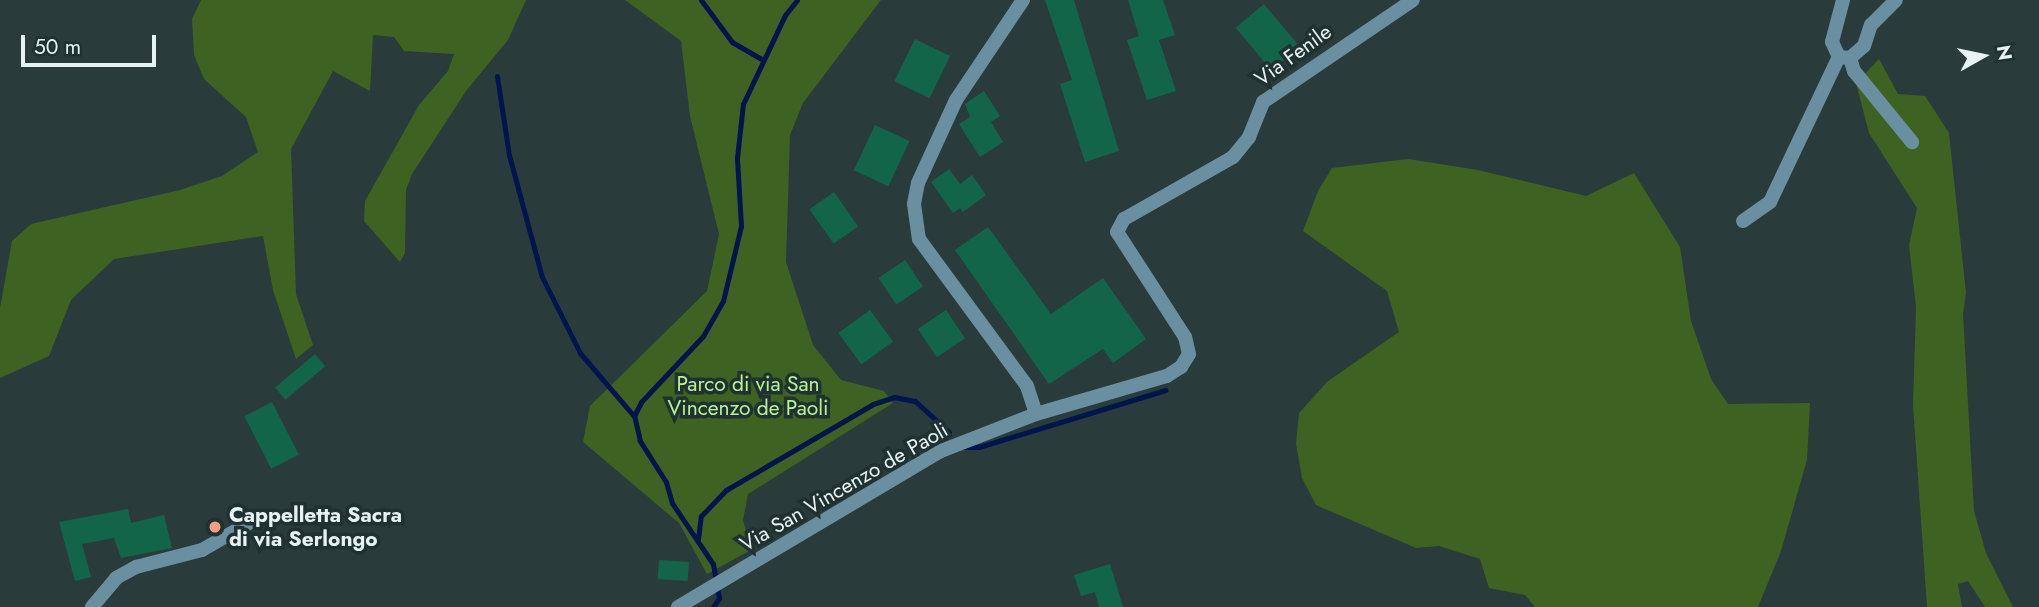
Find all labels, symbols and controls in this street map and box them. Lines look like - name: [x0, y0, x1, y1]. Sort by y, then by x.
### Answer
- street label: Via Fenile: [1250, 19, 1336, 91]
- scale bar: [24, 21, 159, 65]
- north arrow: [1948, 21, 2018, 91]
- text: 50 m: [34, 32, 81, 62]
- text: N: [1990, 43, 2019, 62]
- park label: Parco di via San Vincenzo de Paoli: [667, 371, 829, 421]
- street label: Via San Vincenzo de Paoli: [736, 417, 952, 557]
- place label: Cappelletta Sacra di via Serlongo: [229, 502, 402, 552]
- marker: Cappelletta Sacra di via Serlongo: [207, 519, 223, 535]

